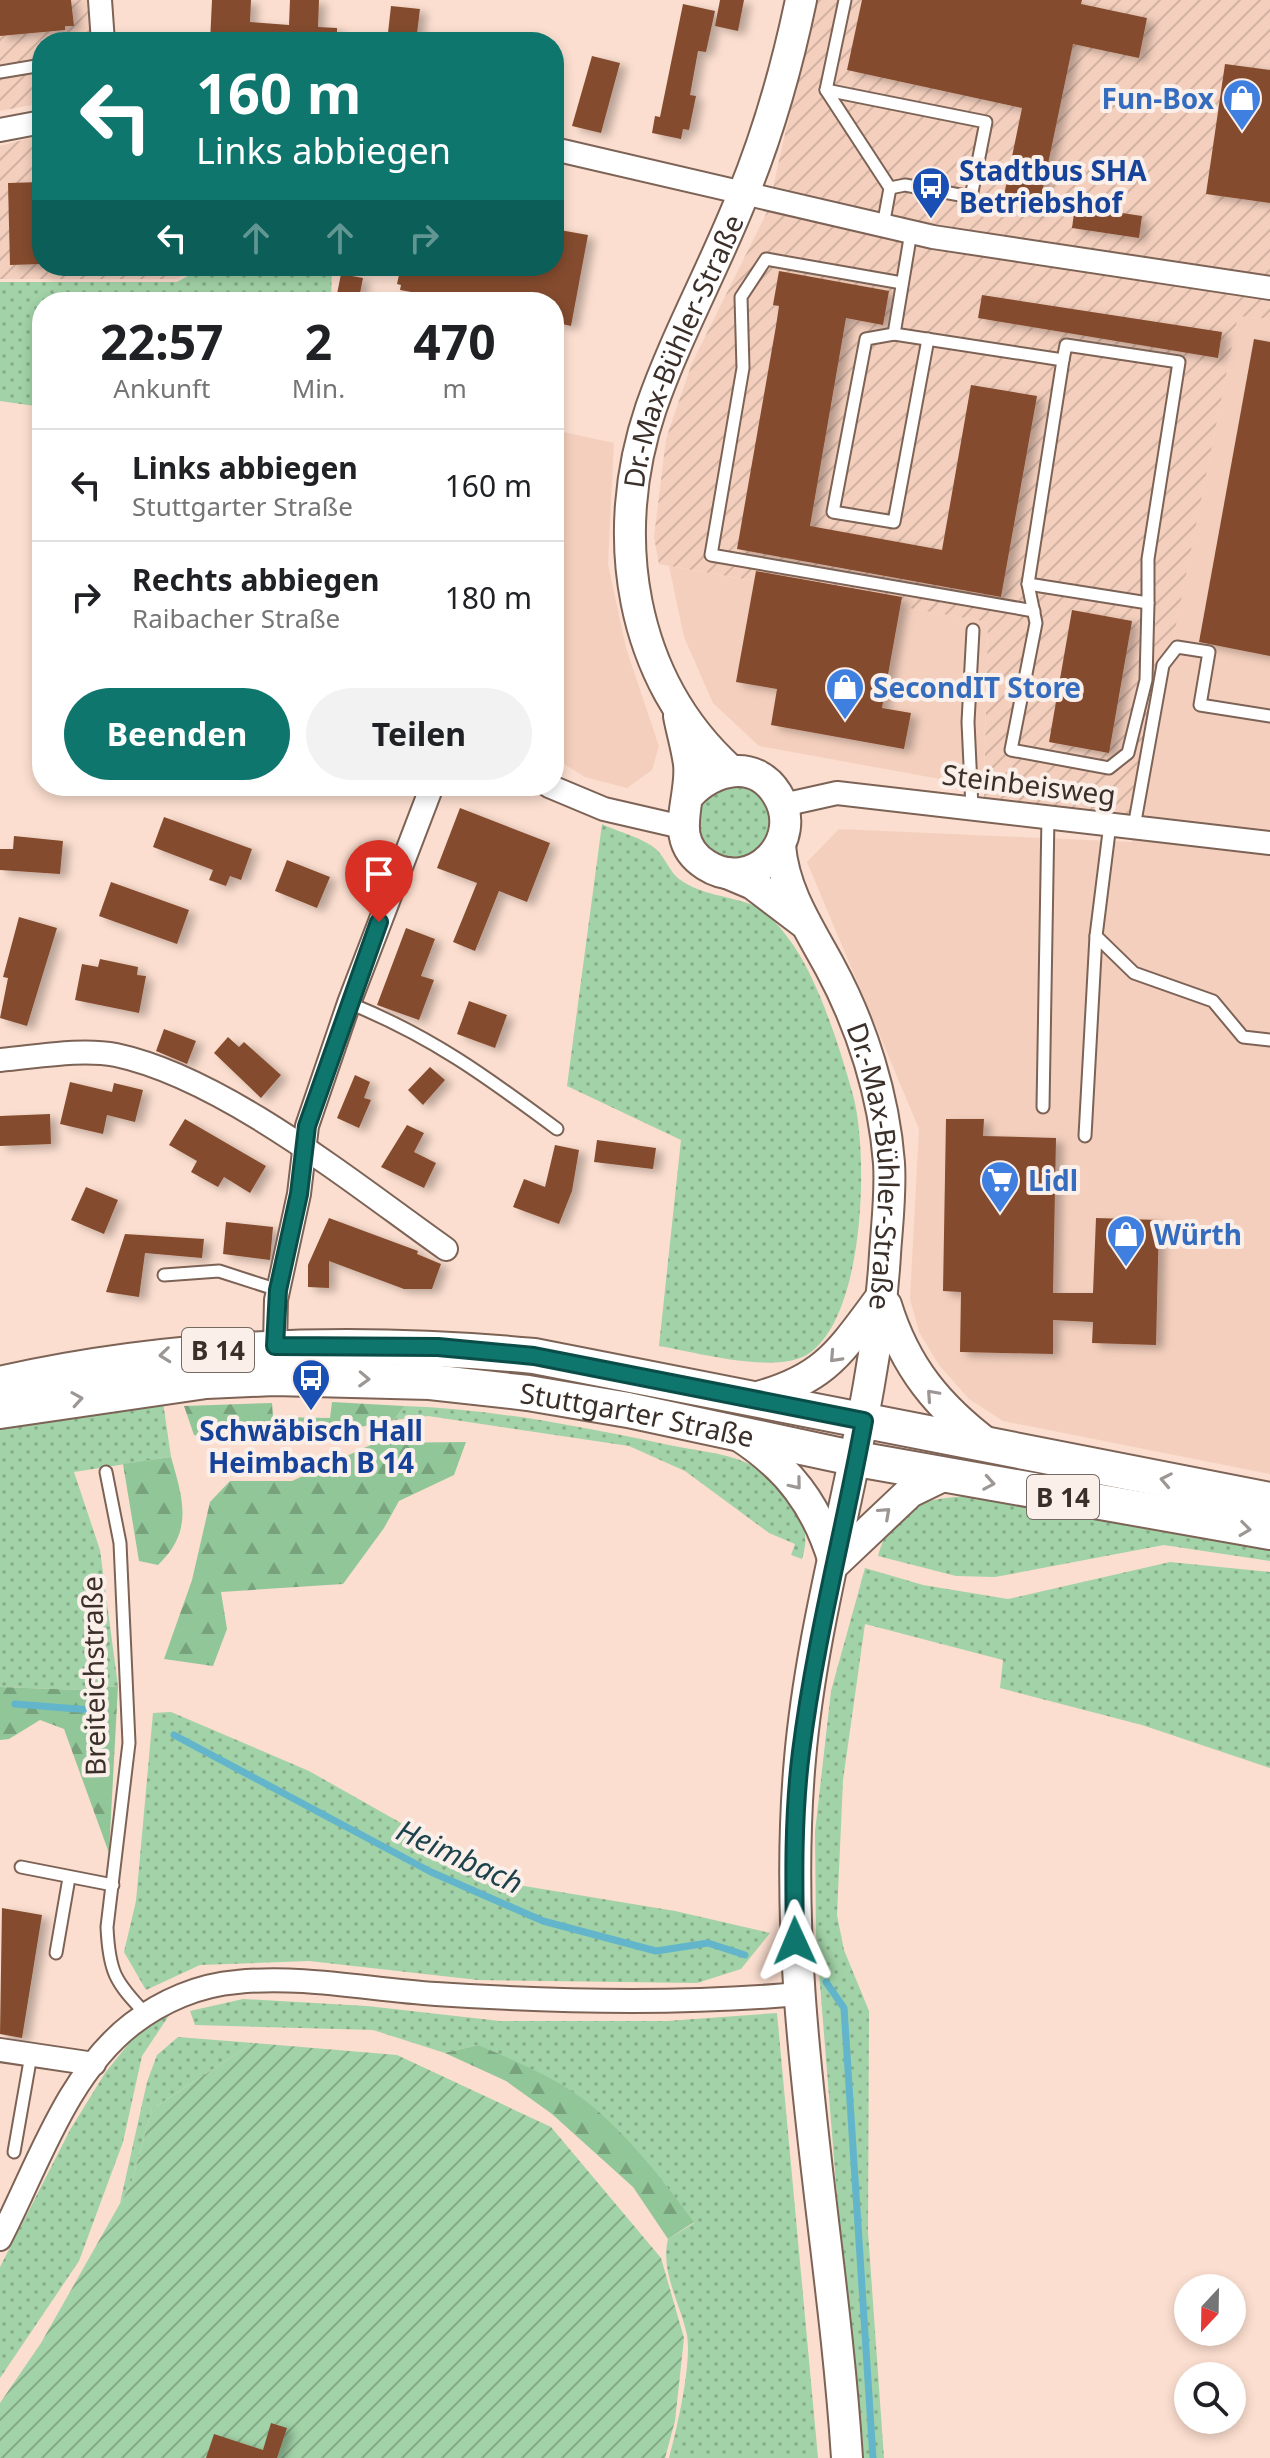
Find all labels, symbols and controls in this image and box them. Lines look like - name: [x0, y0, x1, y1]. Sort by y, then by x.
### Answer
- text: 160 m: [196, 54, 361, 130]
- icon: left: [64, 64, 168, 168]
- shop icon: Fun-Box: [1221, 77, 1263, 132]
- place label: Fun-Box: [1102, 79, 1215, 117]
- text: Links abbiegen: [196, 126, 451, 175]
- place label: Stadtbus SHA Betriebshof: [959, 151, 1147, 221]
- bus stop icon: Stadtbus SHA Betriebshof: [910, 165, 952, 220]
- street label: Dr.-Max-Bühler-Straße: [614, 209, 752, 490]
- icon: left: [150, 216, 194, 260]
- icon: ahead: [234, 216, 278, 260]
- icon: ahead: [318, 216, 362, 260]
- icon: right: [402, 216, 446, 260]
- text: 22:57: [100, 309, 224, 374]
- text: 2: [305, 309, 332, 374]
- text: 470: [413, 309, 496, 374]
- text: Ankunft: [113, 370, 210, 406]
- text: Min.: [292, 370, 345, 406]
- text: m: [442, 370, 467, 406]
- text: Links abbiegen: [132, 447, 358, 488]
- icon: left: [64, 463, 108, 507]
- text: 160 m: [445, 465, 532, 506]
- text: Stuttgarter Straße: [132, 488, 353, 524]
- text: Rechts abbiegen: [132, 559, 380, 600]
- icon: right: [64, 575, 108, 619]
- text: 180 m: [445, 577, 532, 618]
- text: Raibacher Straße: [132, 600, 340, 636]
- shop icon: SecondIT Store: [824, 666, 866, 721]
- place label: SecondIT Store: [873, 668, 1081, 706]
- button: Beenden: [64, 688, 290, 780]
- button: Teilen: [306, 688, 532, 780]
- street label: Steinbeisweg: [940, 755, 1118, 813]
- pin: [345, 840, 413, 922]
- icon: arrive: [357, 852, 401, 896]
- street label: Dr.-Max-Bühler-Straße: [839, 1017, 909, 1312]
- supermarket icon: Lidl: [979, 1159, 1021, 1214]
- place label: Lidl: [1028, 1161, 1078, 1199]
- shop icon: Würth: [1105, 1213, 1147, 1268]
- place label: Würth: [1154, 1215, 1242, 1253]
- road number: B 14: [182, 1328, 254, 1372]
- one-way arrow: [158, 1346, 171, 1363]
- one-way arrow: [829, 1348, 844, 1362]
- bus stop icon: Schwäbisch Hall Heimbach B 14: [290, 1357, 332, 1412]
- one-way arrow: [358, 1370, 371, 1387]
- street label: Stuttgarter Straße: [518, 1373, 758, 1455]
- one-way arrow: [927, 1390, 941, 1404]
- one-way arrow: [70, 1391, 84, 1408]
- place label: Schwäbisch Hall Heimbach B 14: [199, 1411, 423, 1481]
- one-way arrow: [1159, 1473, 1173, 1490]
- one-way arrow: [786, 1474, 800, 1489]
- one-way arrow: [982, 1474, 996, 1491]
- road number: B 14: [1027, 1475, 1099, 1519]
- one-way arrow: [876, 1508, 891, 1523]
- one-way arrow: [1238, 1520, 1252, 1537]
- street label: Breiteichstraße: [72, 1576, 114, 1776]
- water label: Heimbach: [390, 1809, 530, 1903]
- position arrow: [753, 1899, 837, 1983]
- north arrow: [1174, 2274, 1246, 2346]
- map controls: [1174, 2274, 1246, 2434]
- button: search: [1174, 2362, 1246, 2434]

